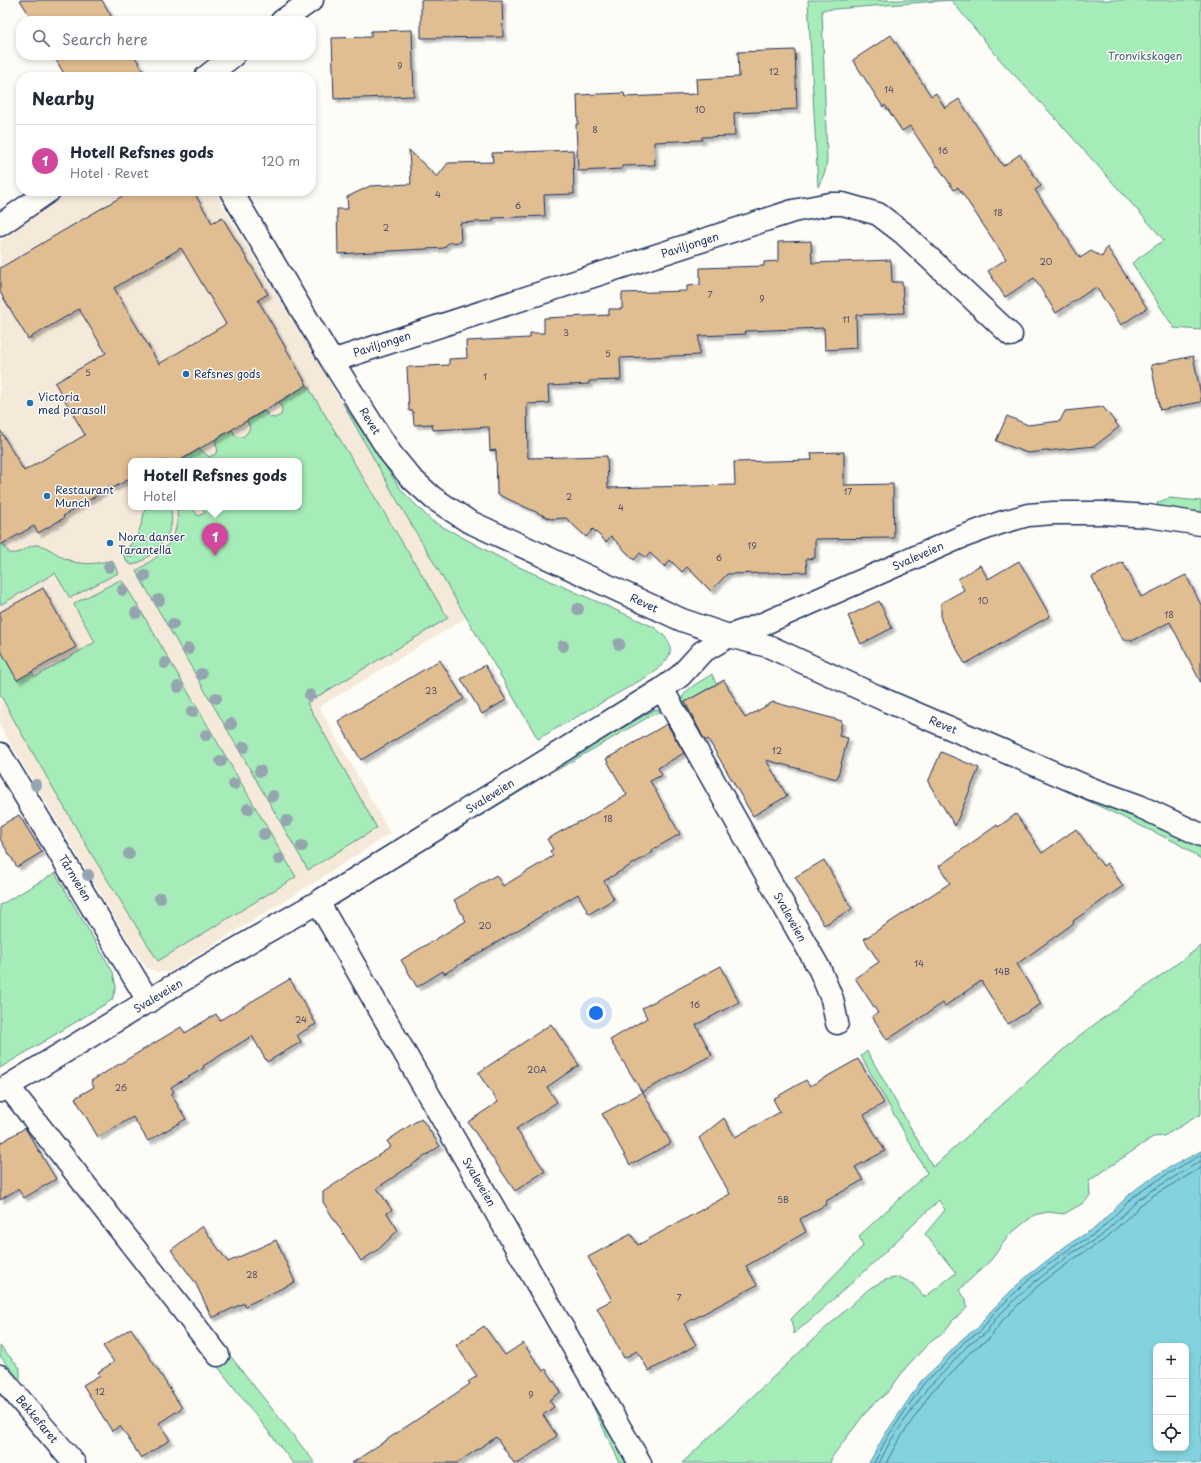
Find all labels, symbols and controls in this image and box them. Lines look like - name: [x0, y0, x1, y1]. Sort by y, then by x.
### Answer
- search box: [16, 16, 316, 60]
- icon: search: [30, 27, 52, 49]
- text: Search here: [62, 27, 148, 50]
- park label: Tronvikskogen: [1108, 47, 1182, 64]
- house number: 9: [397, 58, 403, 72]
- house number: 12: [769, 64, 779, 78]
- house number: 14: [884, 82, 894, 96]
- text: Nearby: [32, 85, 94, 111]
- house number: 10: [695, 102, 706, 116]
- house number: 8: [592, 122, 598, 136]
- text: Hotell Refsnes gods: [70, 140, 214, 163]
- house number: 16: [938, 143, 948, 157]
- text: 1: [42, 151, 48, 170]
- text: 120 m: [261, 151, 300, 170]
- text: Hotel · Revet: [70, 163, 149, 182]
- house number: 4: [435, 187, 441, 201]
- house number: 6: [515, 198, 521, 212]
- house number: 18: [993, 205, 1003, 219]
- house number: 2: [383, 220, 389, 234]
- street label: Paviljongen: [659, 227, 721, 262]
- house number: 20: [1040, 254, 1053, 268]
- house number: 7: [707, 287, 713, 301]
- house number: 9: [759, 291, 765, 305]
- house number: 11: [842, 312, 850, 326]
- house number: 3: [563, 325, 569, 339]
- street label: Paviljongen: [351, 326, 413, 361]
- house number: 5: [605, 346, 611, 360]
- house number: 5: [85, 365, 91, 379]
- place label: Refsnes gods: [194, 365, 261, 382]
- marker: Refsnes gods: [181, 369, 191, 379]
- house number: 1: [483, 369, 487, 383]
- place label: Victoria med parasoll: [38, 388, 106, 418]
- marker: Victoria med parasoll: [25, 398, 35, 408]
- street label: Revet: [355, 404, 386, 438]
- popup: [128, 458, 302, 510]
- text: Hotell Refsnes gods: [143, 463, 287, 486]
- place label: Restaurant Munch: [55, 481, 114, 511]
- house number: 17: [844, 484, 853, 498]
- text: Hotel: [143, 486, 176, 505]
- house number: 2: [566, 489, 572, 503]
- marker: Restaurant Munch: [42, 491, 52, 501]
- house number: 4: [618, 500, 624, 514]
- pin: 1: [202, 523, 228, 556]
- place label: Nora danser Tarantella: [118, 528, 186, 558]
- street label: Svaleveien: [890, 537, 946, 574]
- marker: Nora danser Tarantella: [105, 538, 115, 548]
- house number: 19: [747, 538, 757, 552]
- house number: 6: [716, 550, 722, 564]
- street label: Revet: [627, 589, 661, 617]
- house number: 10: [978, 593, 989, 607]
- house number: 18: [1164, 607, 1174, 621]
- house number: 23: [425, 683, 437, 697]
- street label: Revet: [926, 711, 960, 738]
- house number: 12: [772, 743, 782, 757]
- street label: Svaleveien: [462, 774, 517, 817]
- house number: 18: [603, 811, 613, 825]
- street label: Tårnveien: [55, 851, 96, 904]
- street label: Svaleveien: [770, 889, 811, 945]
- house number: 20: [479, 918, 492, 932]
- house number: 14: [914, 956, 924, 970]
- house number: 14B: [994, 964, 1010, 978]
- street label: Svaleveien: [130, 974, 185, 1017]
- house number: 16: [690, 997, 700, 1011]
- your location: [586, 1003, 606, 1023]
- house number: 24: [295, 1012, 307, 1026]
- house number: 20A: [527, 1062, 547, 1076]
- house number: 26: [115, 1080, 127, 1094]
- street label: Svaleveien: [458, 1154, 500, 1210]
- house number: 5B: [777, 1192, 789, 1206]
- house number: 28: [246, 1267, 258, 1281]
- house number: 7: [676, 1290, 682, 1304]
- map controls: [1153, 1343, 1189, 1451]
- button: +: [1153, 1343, 1189, 1379]
- button: −: [1153, 1379, 1189, 1415]
- house number: 12: [95, 1384, 105, 1398]
- house number: 9: [528, 1387, 534, 1401]
- street label: Bekkefaret: [12, 1391, 63, 1447]
- button: locate: [1153, 1415, 1189, 1451]

